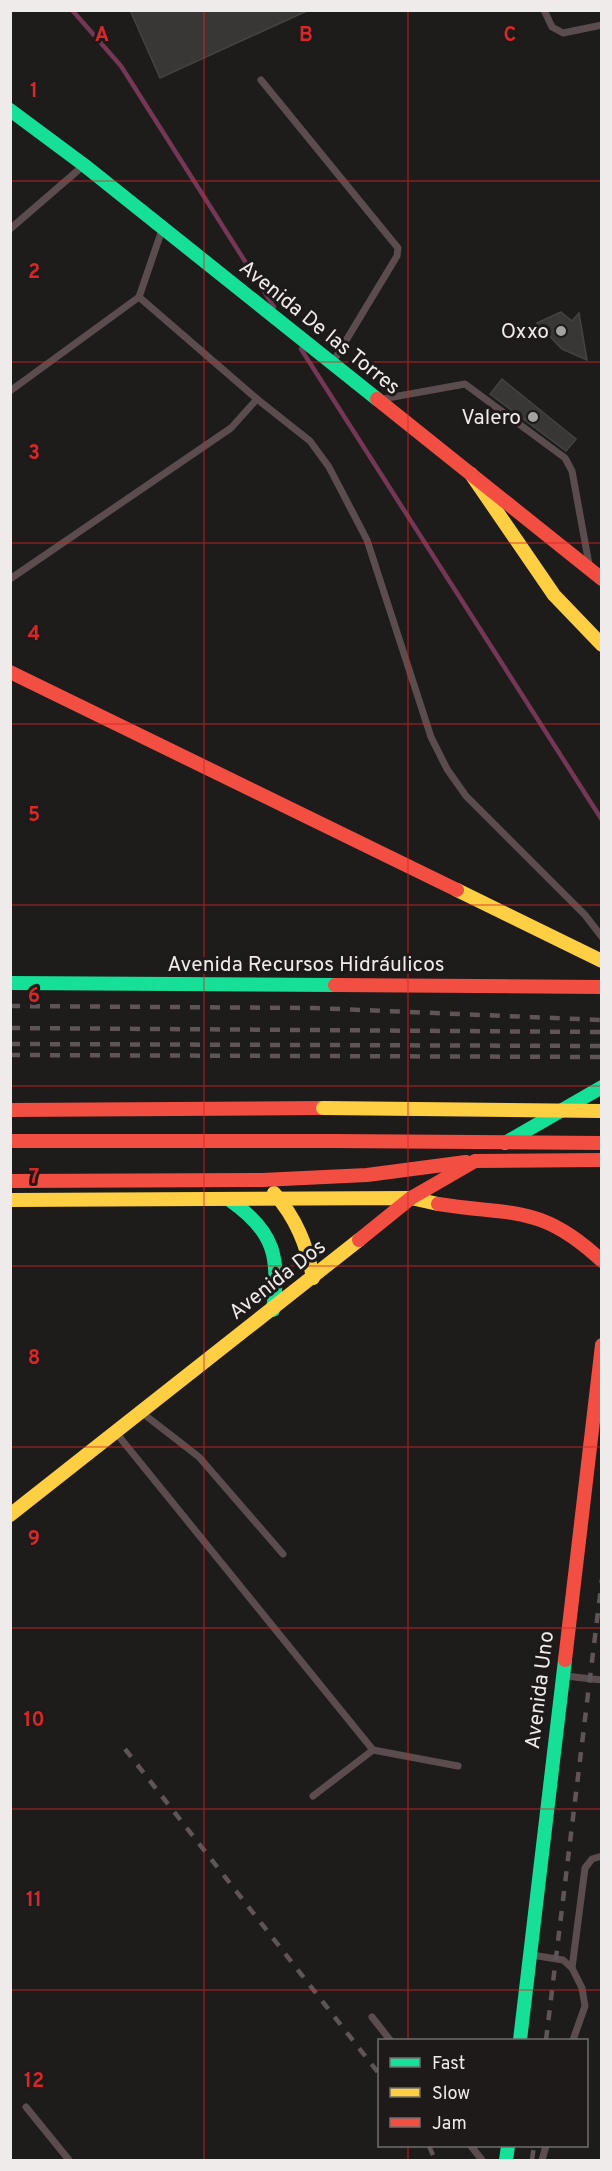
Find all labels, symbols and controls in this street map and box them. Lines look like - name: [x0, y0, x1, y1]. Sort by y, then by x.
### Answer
- text: A: [95, 23, 109, 49]
- text: B: [299, 23, 313, 49]
- text: C: [504, 23, 516, 49]
- text: 1: [30, 79, 38, 105]
- street label: Avenida De las Torres: [233, 255, 405, 402]
- text: 2: [28, 260, 40, 286]
- place label: Oxxo: [501, 319, 549, 346]
- marker: Oxxo: [554, 324, 568, 338]
- place label: Valero: [461, 405, 521, 432]
- marker: Valero: [526, 410, 540, 424]
- text: 3: [28, 441, 40, 467]
- text: 4: [28, 622, 40, 648]
- text: 5: [28, 803, 40, 829]
- street label: Avenida Recursos Hidráulicos: [167, 952, 445, 979]
- text: 6: [28, 984, 40, 1010]
- text: 7: [29, 1165, 39, 1191]
- street label: Avenida Dos: [224, 1234, 332, 1326]
- text: 8: [28, 1346, 40, 1372]
- text: 9: [28, 1527, 40, 1553]
- street label: Avenida Uno: [520, 1630, 561, 1751]
- text: 10: [23, 1708, 45, 1734]
- text: 11: [26, 1888, 42, 1914]
- legend: [378, 2039, 588, 2147]
- text: Fast: [432, 2053, 465, 2076]
- text: 12: [24, 2069, 44, 2095]
- text: Slow: [432, 2083, 470, 2106]
- text: Jam: [432, 2113, 467, 2136]

